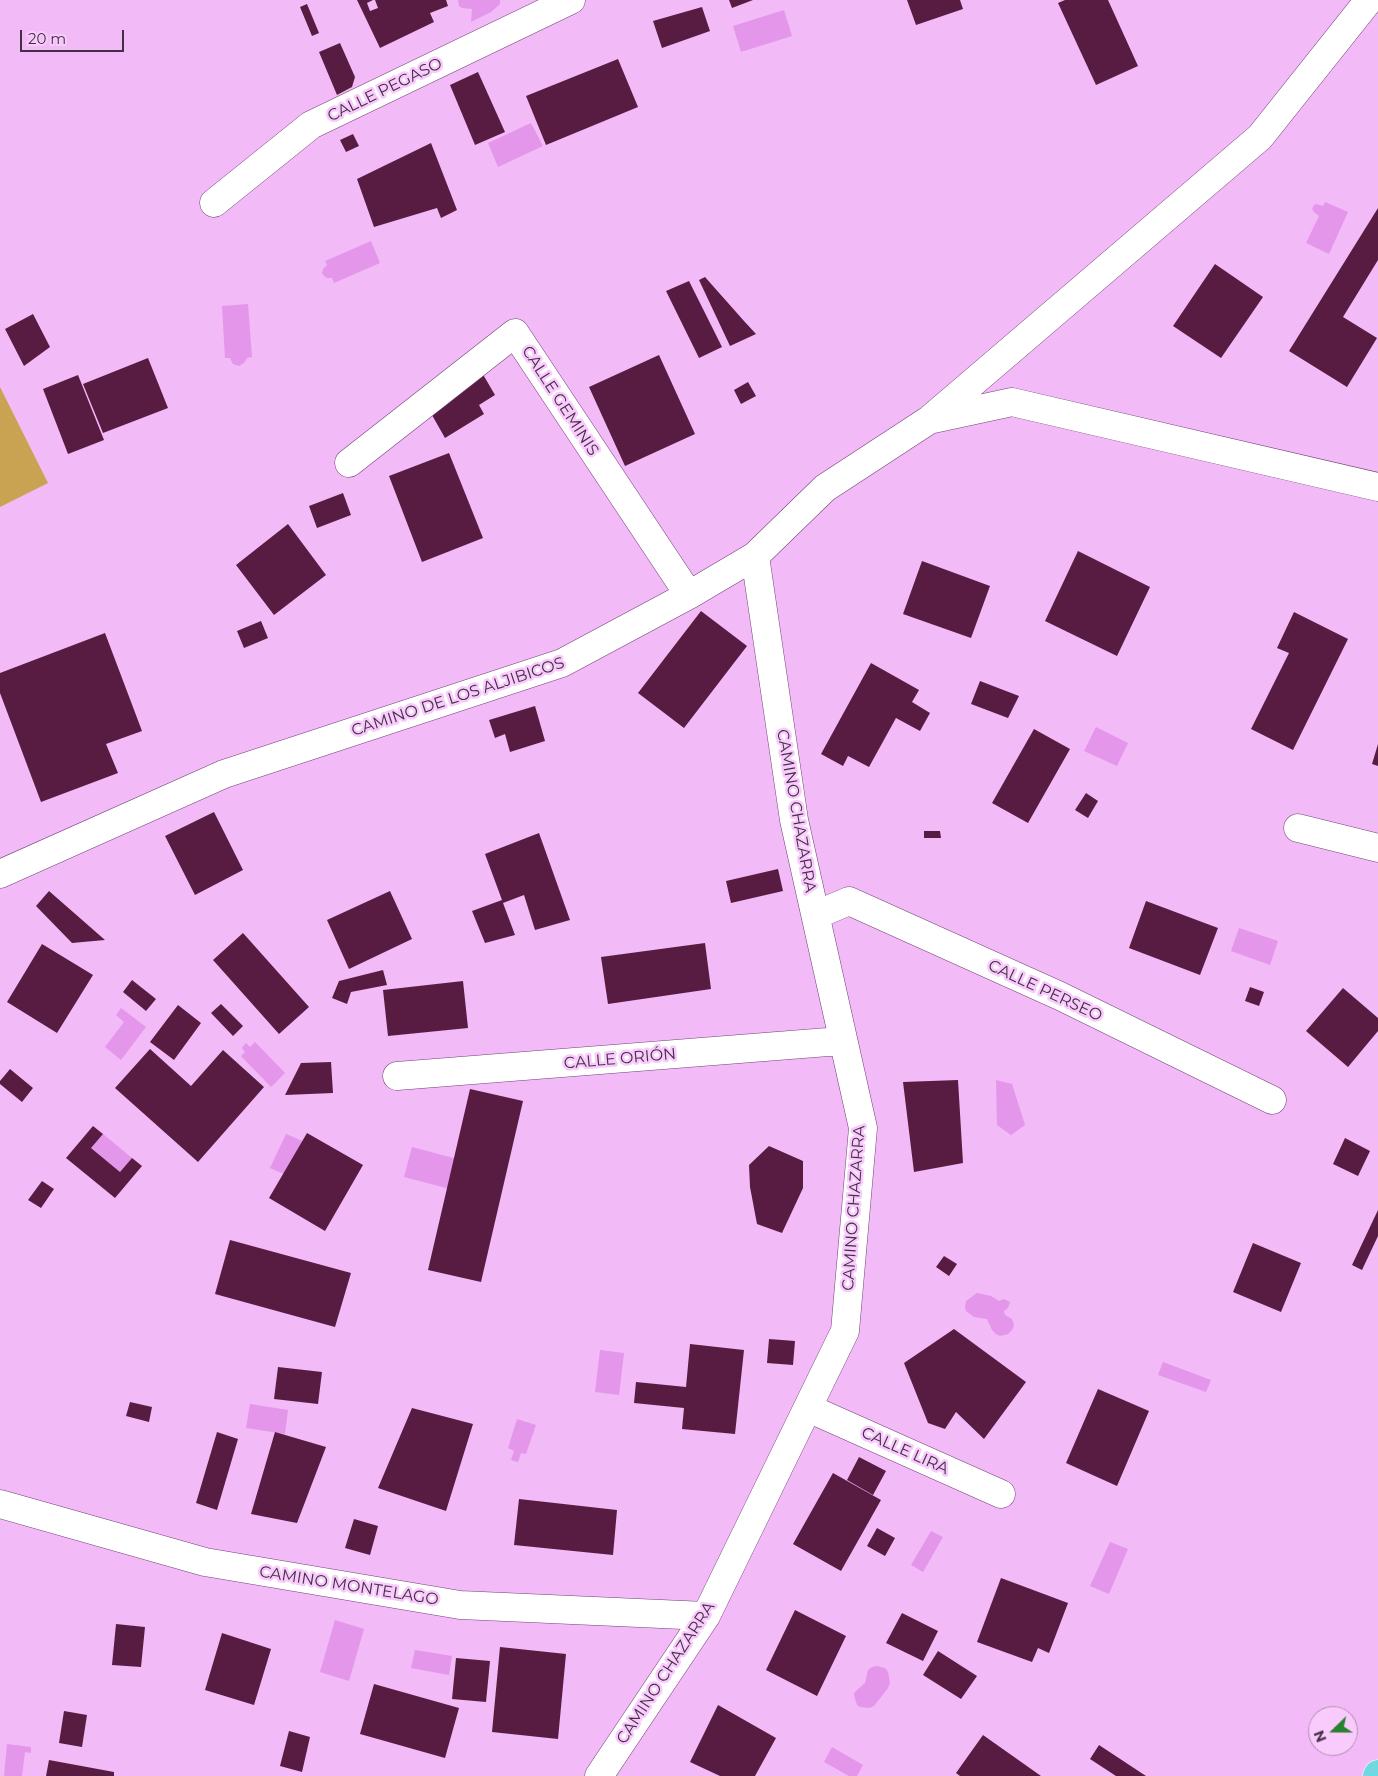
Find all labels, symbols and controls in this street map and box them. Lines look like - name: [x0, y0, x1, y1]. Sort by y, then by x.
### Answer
- scale bar: [22, 20, 126, 52]
- text: 20 m: [28, 29, 66, 48]
- street label: CALLE PEGASO: [324, 54, 446, 126]
- street label: CALLE GEMINIS: [517, 342, 603, 460]
- street label: CAMINO DE LOS ALJIBICOS: [349, 653, 567, 741]
- street label: CAMINO CHAZARRA: [772, 728, 820, 894]
- street label: CALLE PERSEO: [985, 956, 1105, 1026]
- street label: CALLE ORIÓN: [563, 1045, 677, 1073]
- street label: CAMINO CHAZARRA: [839, 1125, 869, 1291]
- street label: CALLE LIRA: [858, 1423, 952, 1479]
- street label: CAMINO MONTELAGO: [258, 1562, 440, 1610]
- street label: CAMINO CHAZARRA: [613, 1598, 719, 1748]
- north arrow: [1308, 1706, 1358, 1756]
- text: N: [1310, 1728, 1330, 1745]

